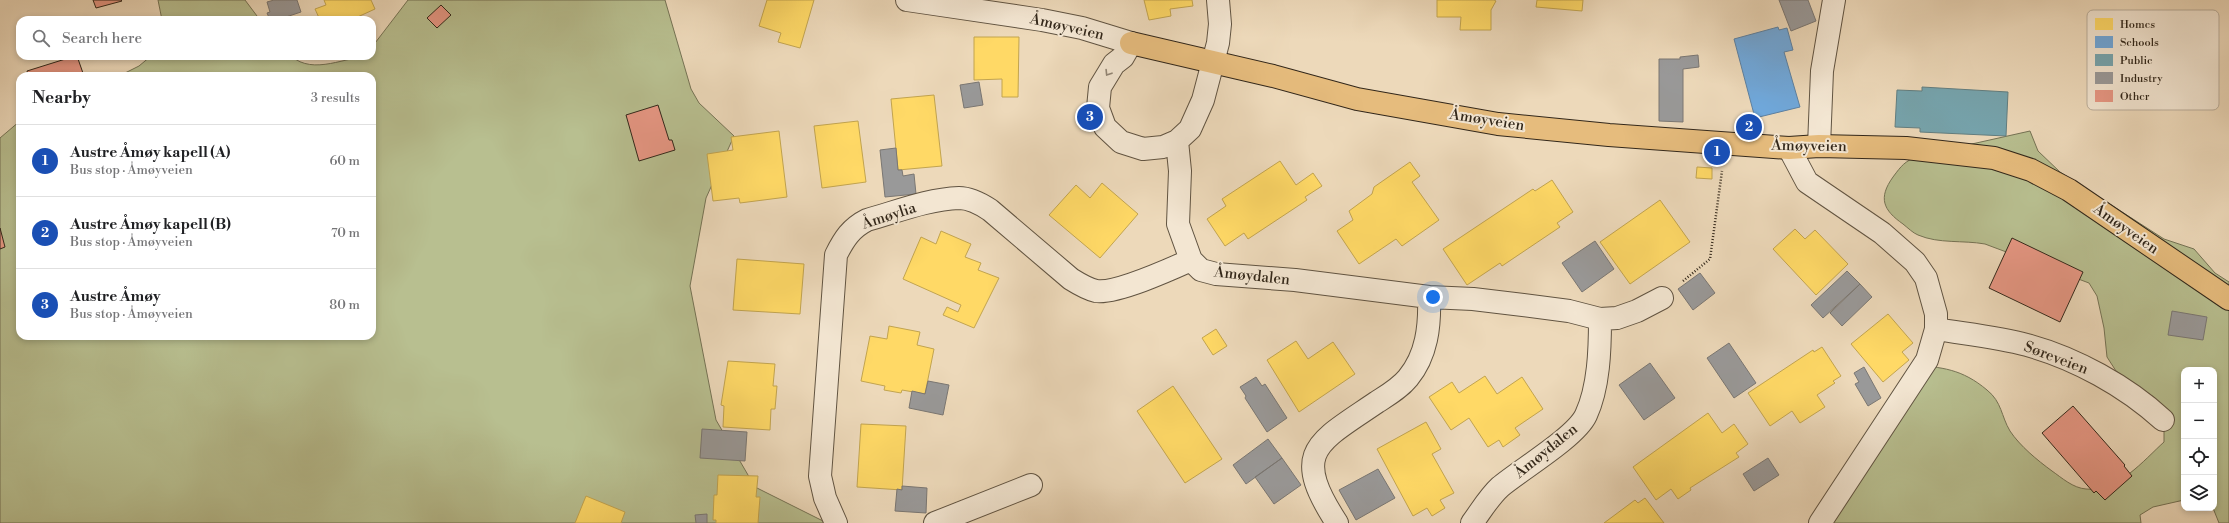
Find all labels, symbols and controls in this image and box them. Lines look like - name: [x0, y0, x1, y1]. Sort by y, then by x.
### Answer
- street label: Åmøyveien: [1027, 8, 1106, 45]
- legend: [2087, 10, 2219, 110]
- search box: [16, 16, 376, 60]
- text: Homes: [2120, 18, 2155, 32]
- icon: search: [30, 27, 52, 49]
- text: Search here: [62, 29, 142, 48]
- text: Schools: [2120, 36, 2159, 50]
- text: Public: [2120, 54, 2153, 68]
- one-way arrow: [1105, 69, 1113, 76]
- text: Industry: [2120, 72, 2163, 86]
- text: Nearby: [32, 87, 91, 109]
- text: 3 results: [311, 90, 360, 106]
- text: Other: [2120, 90, 2150, 104]
- pin: 3: [1077, 102, 1103, 132]
- street label: Åmøyveien: [1447, 104, 1526, 135]
- pin: 2: [1736, 112, 1762, 142]
- street label: Åmøyveien: [1770, 135, 1847, 156]
- pin: 1: [1704, 137, 1730, 167]
- text: Austre Åmøy kapell (A): [70, 143, 230, 162]
- text: 1: [42, 153, 48, 169]
- text: 60 m: [329, 153, 360, 169]
- text: Bus stop · Åmøyveien: [70, 162, 193, 178]
- street label: Åmøylia: [858, 197, 919, 234]
- street label: Åmøyveien: [2089, 198, 2163, 258]
- text: Austre Åmøy kapell (B): [70, 215, 231, 234]
- text: 2: [41, 225, 49, 241]
- text: 70 m: [331, 225, 360, 241]
- text: Bus stop · Åmøyveien: [70, 234, 193, 250]
- street label: Åmøydalen: [1212, 261, 1291, 289]
- text: Austre Åmøy: [70, 287, 161, 306]
- your location: [1423, 287, 1443, 307]
- text: 3: [41, 297, 49, 313]
- text: 80 m: [329, 297, 360, 313]
- text: Bus stop · Åmøyveien: [70, 306, 193, 322]
- street label: Søreveien: [2021, 337, 2091, 379]
- map controls: [2181, 367, 2217, 511]
- button: +: [2181, 367, 2217, 403]
- button: −: [2181, 403, 2217, 439]
- street label: Åmøydalen: [1509, 419, 1582, 483]
- button: locate: [2181, 439, 2217, 475]
- button: layers: [2181, 475, 2217, 511]

